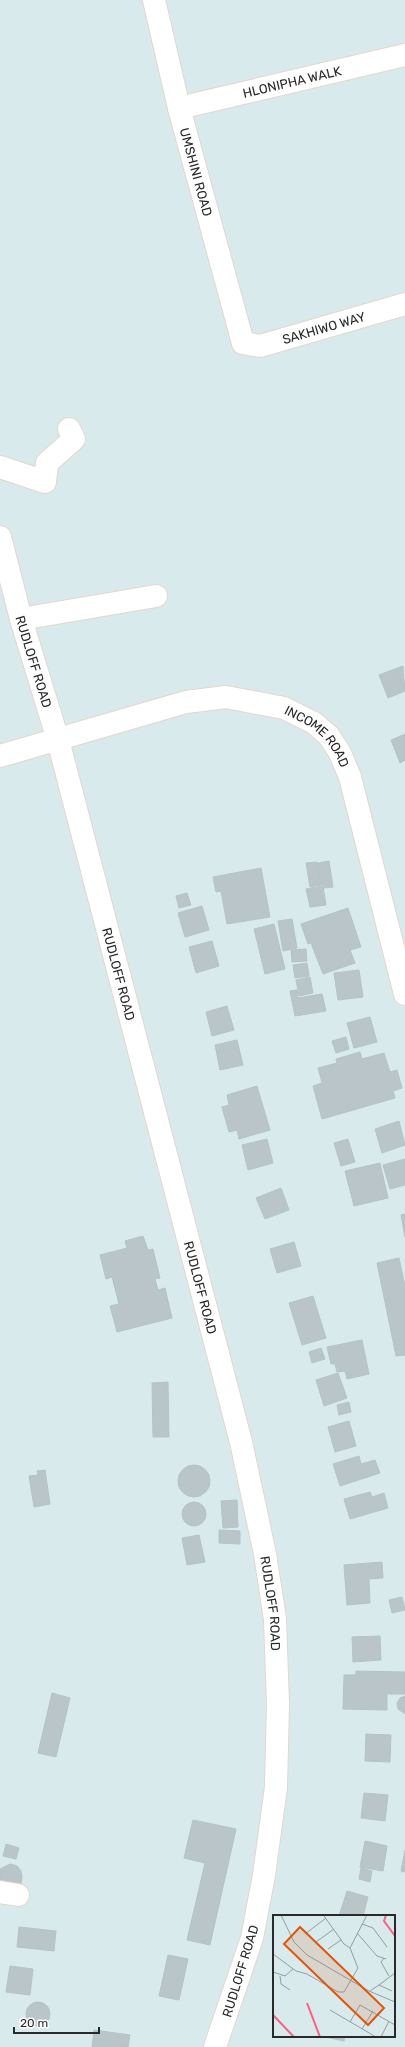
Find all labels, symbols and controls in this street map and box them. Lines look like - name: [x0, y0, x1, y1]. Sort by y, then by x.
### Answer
- street label: HLONIPHA WALK: [241, 63, 343, 101]
- street label: UMSHINI ROAD: [177, 126, 215, 218]
- street label: SAKHIWO WAY: [281, 309, 368, 347]
- street label: RUDLOFF ROAD: [12, 614, 55, 710]
- street label: INCOME ROAD: [282, 703, 352, 769]
- street label: RUDLOFF ROAD: [99, 926, 138, 1022]
- street label: RUDLOFF ROAD: [181, 1239, 220, 1336]
- street label: RUDLOFF ROAD: [257, 1555, 283, 1651]
- inset map: [273, 1915, 395, 2037]
- street label: RUDLOFF ROAD: [219, 1923, 262, 2019]
- scale bar: [14, 2009, 99, 2035]
- text: 20 m: [20, 2016, 48, 2030]

